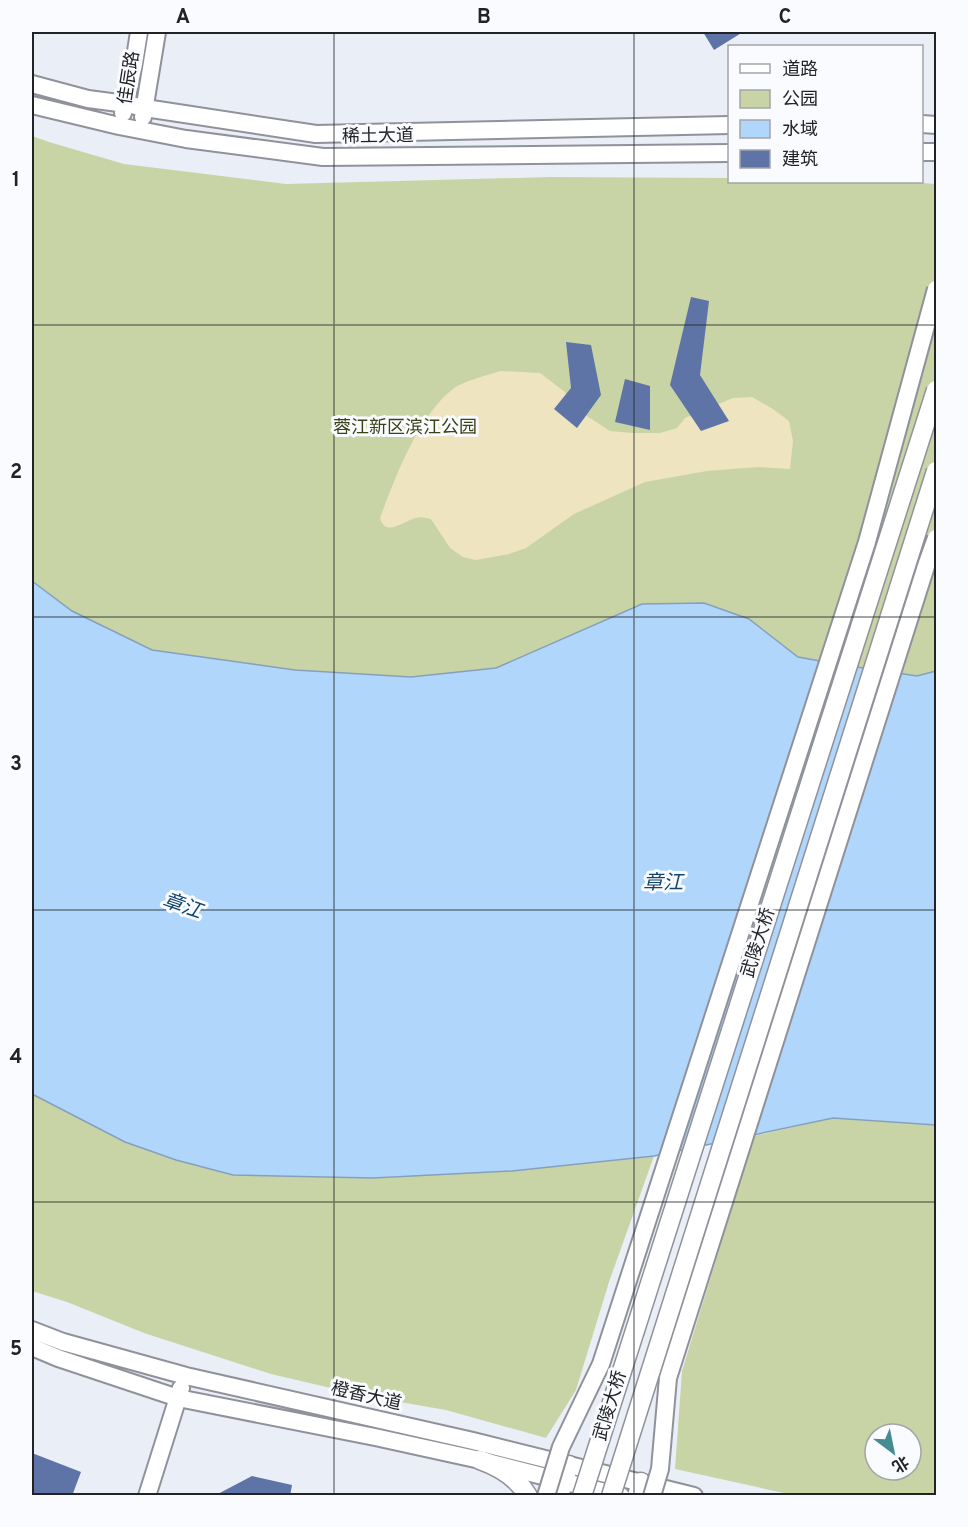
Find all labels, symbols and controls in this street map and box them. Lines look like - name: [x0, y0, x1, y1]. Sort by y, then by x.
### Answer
- text: A: [176, 5, 190, 31]
- text: B: [477, 5, 491, 31]
- text: C: [779, 5, 791, 31]
- legend: [728, 45, 923, 183]
- street label: 佳辰路: [114, 50, 146, 106]
- text: 道路: [782, 59, 818, 82]
- text: 公园: [782, 89, 818, 112]
- text: 水域: [782, 119, 818, 142]
- street label: 稀土大道: [342, 125, 414, 149]
- text: 建筑: [782, 149, 818, 172]
- text: 1: [12, 168, 20, 194]
- park label: 蓉江新区滨江公园: [333, 417, 477, 440]
- text: 2: [10, 460, 22, 486]
- text: 3: [10, 752, 22, 778]
- water label: 章江: [643, 871, 685, 897]
- water label: 章江: [159, 888, 207, 926]
- street label: 武陵大桥: [737, 905, 781, 981]
- text: 4: [10, 1045, 22, 1071]
- text: 5: [10, 1337, 22, 1363]
- street label: 武陵大桥: [589, 1368, 633, 1444]
- street label: 橙香大道: [328, 1378, 404, 1416]
- north arrow: [863, 1422, 923, 1482]
- text: 北: [888, 1450, 912, 1476]

